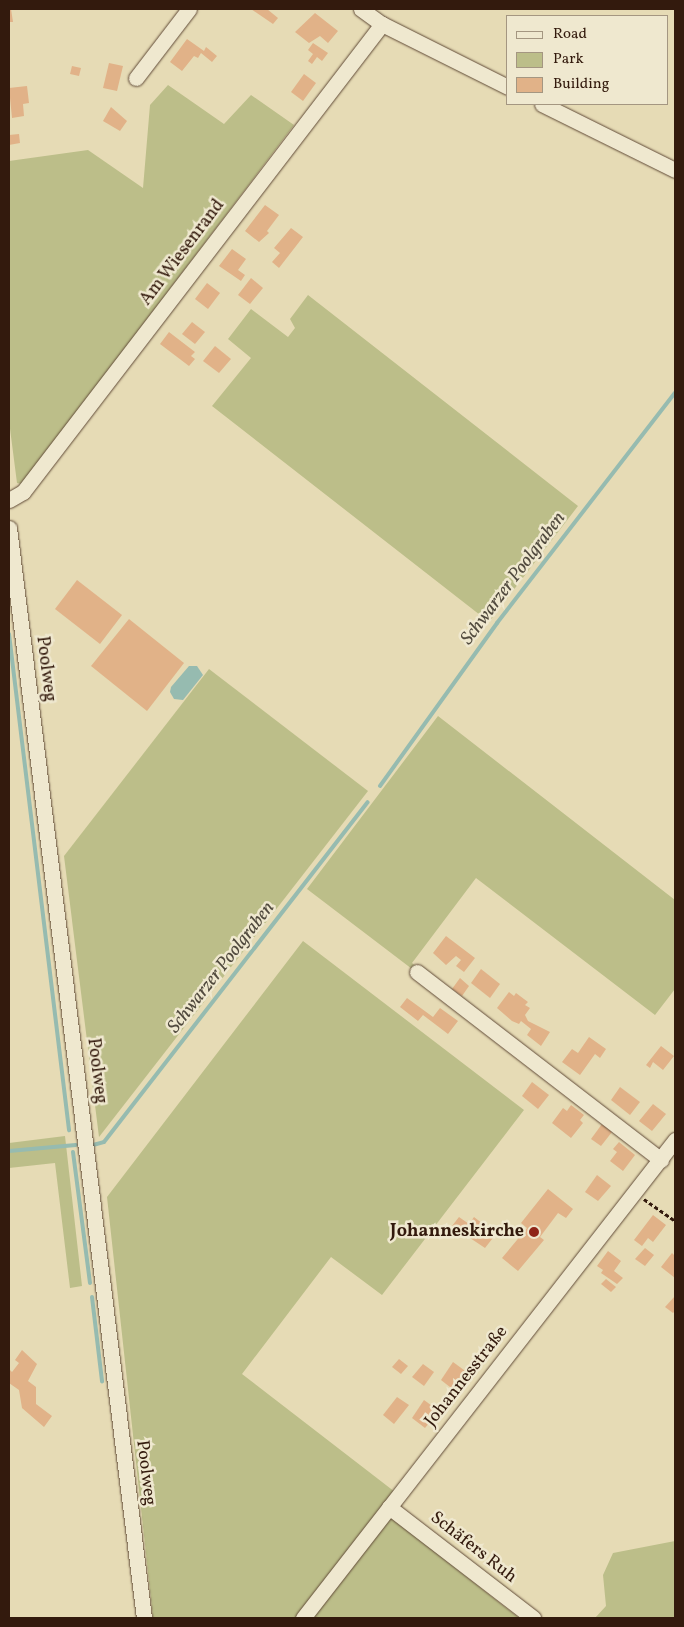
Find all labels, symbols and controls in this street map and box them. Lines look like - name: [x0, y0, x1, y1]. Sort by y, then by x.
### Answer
- legend: [507, 15, 669, 105]
- text: Road: [553, 24, 587, 45]
- text: Park: [553, 49, 584, 70]
- text: Building: [553, 74, 609, 95]
- street label: Am Wiesenrand: [136, 195, 230, 311]
- water label: Schwarzer Poolgraben: [457, 508, 571, 650]
- street label: Poolweg: [30, 635, 60, 703]
- water label: Schwarzer Poolgraben: [164, 898, 280, 1038]
- street label: Poolweg: [81, 1037, 111, 1105]
- place label: Johanneskirche: [390, 1221, 524, 1243]
- marker: Johanneskirche: [528, 1226, 540, 1238]
- street label: Johannesstraße: [421, 1322, 513, 1432]
- street label: Poolweg: [130, 1439, 160, 1507]
- street label: Schäfers Ruh: [425, 1507, 521, 1589]

